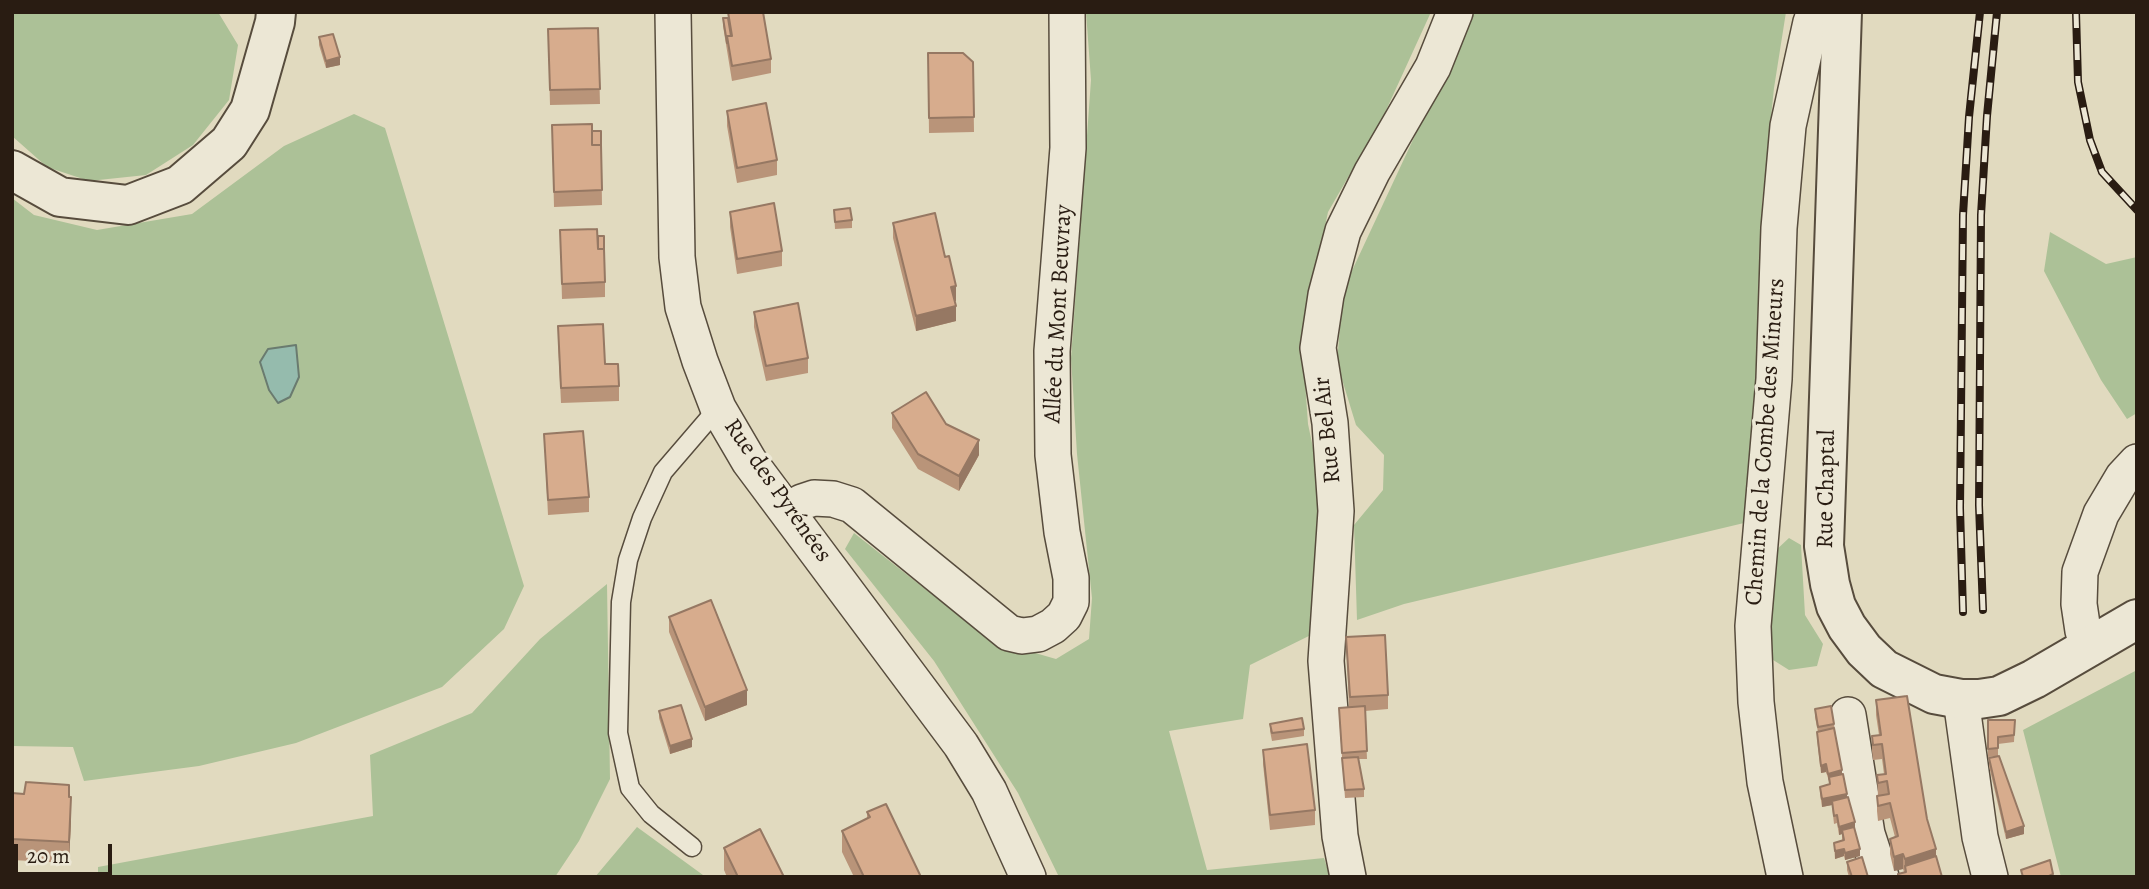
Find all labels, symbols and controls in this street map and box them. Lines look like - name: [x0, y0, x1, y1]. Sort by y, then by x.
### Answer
- street label: Allée du Mont Beuvray: [1039, 204, 1079, 424]
- street label: Chemin de la Combe des Mineurs: [1740, 277, 1792, 607]
- street label: Rue Bel Air: [1308, 375, 1348, 485]
- street label: Rue des Pyrénées: [717, 414, 837, 568]
- street label: Rue Chaptal: [1812, 429, 1842, 549]
- scale bar: [18, 830, 116, 874]
- text: 20 m: [27, 842, 70, 870]

